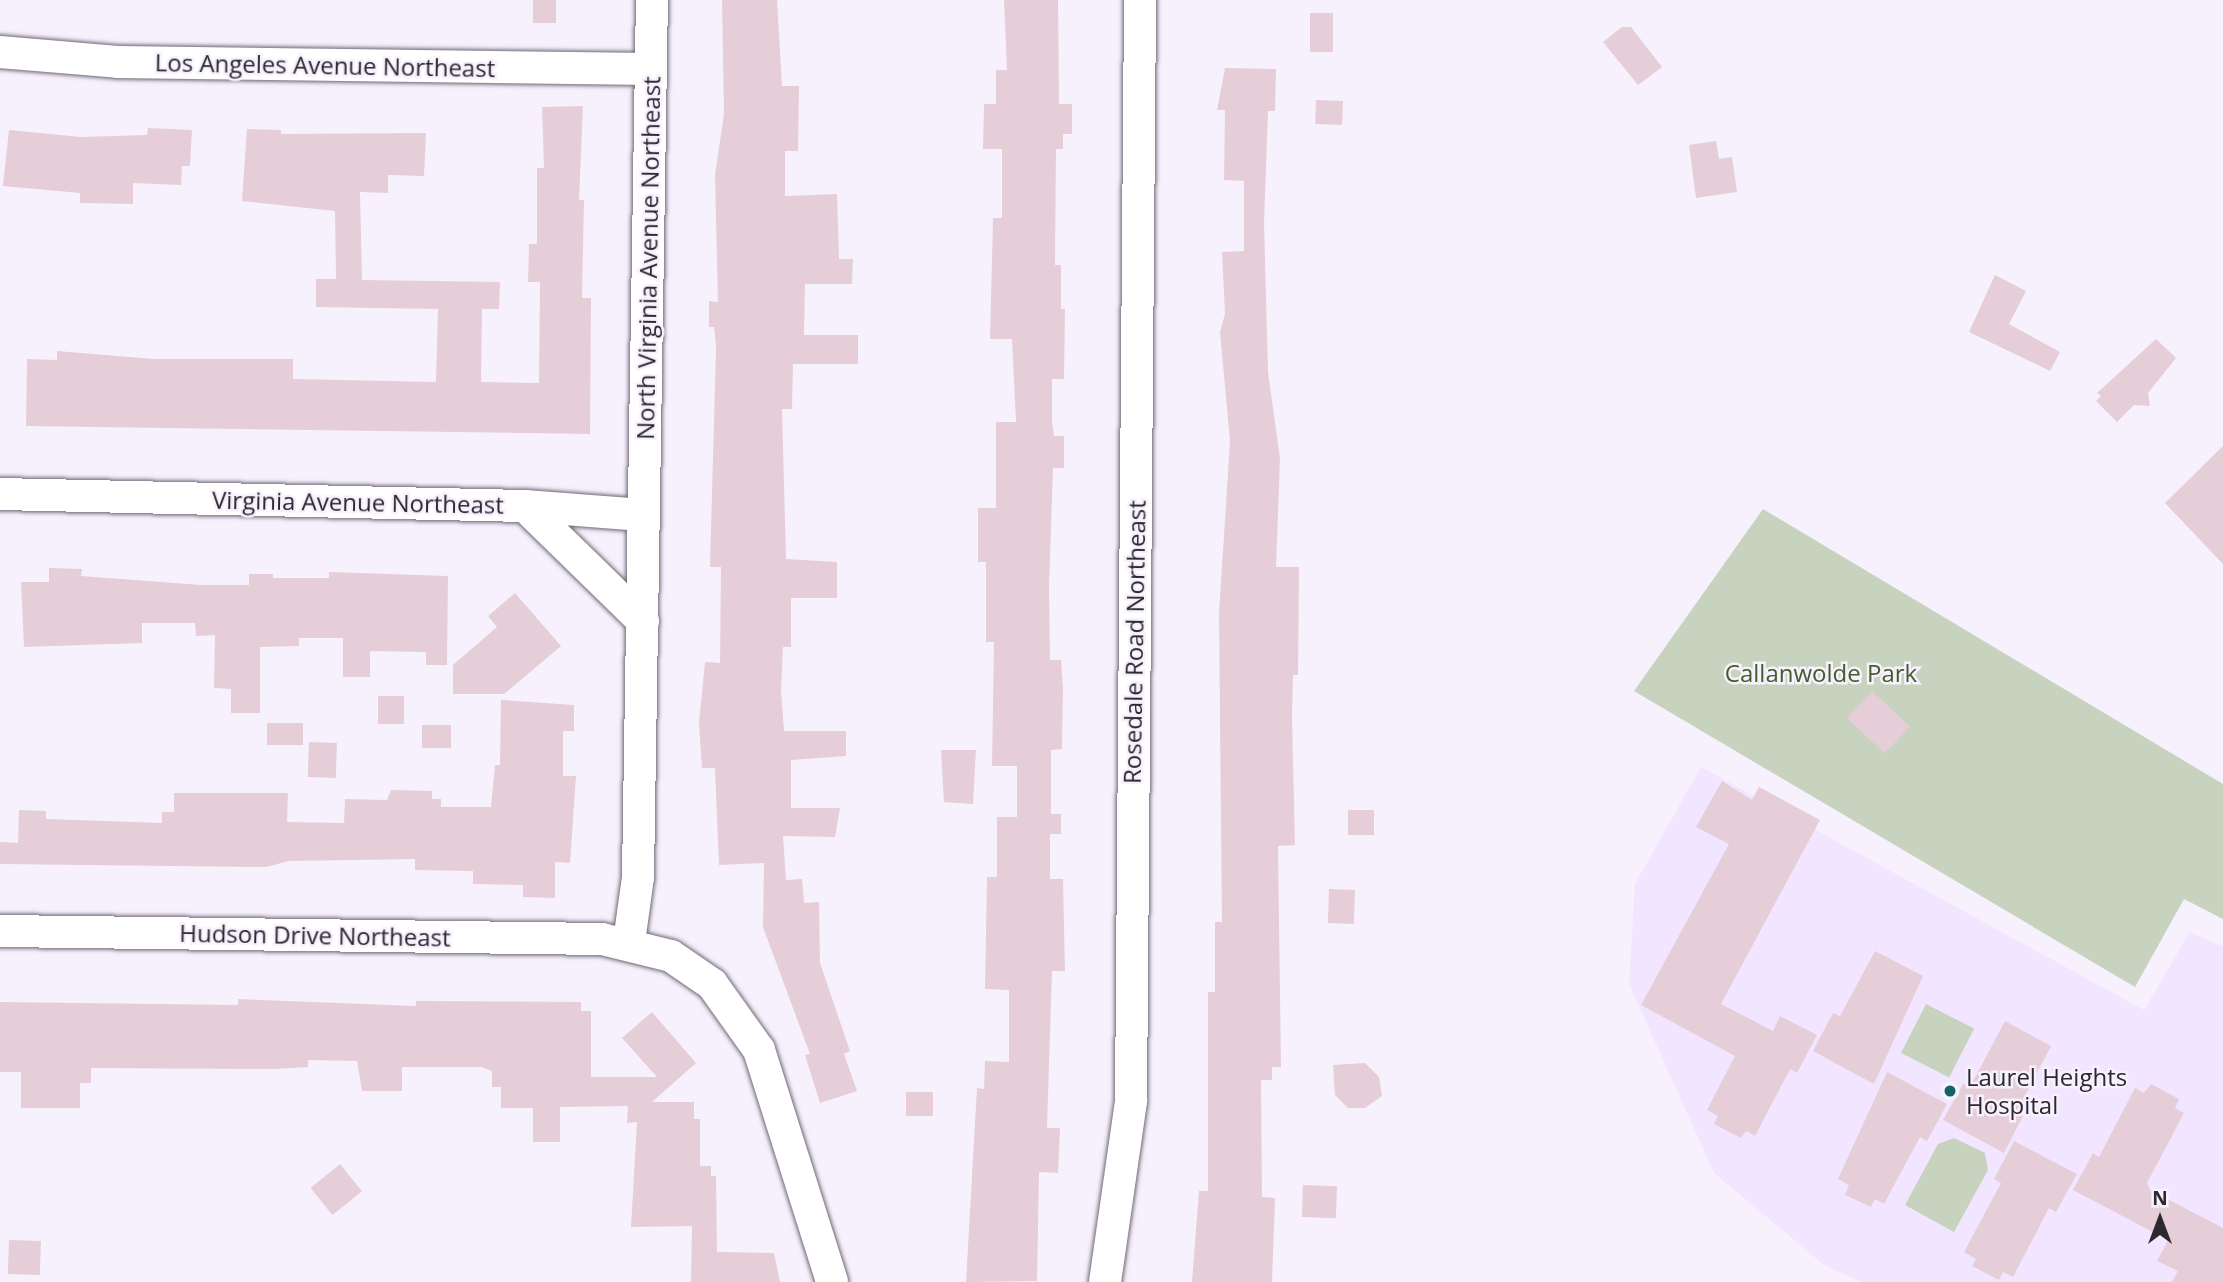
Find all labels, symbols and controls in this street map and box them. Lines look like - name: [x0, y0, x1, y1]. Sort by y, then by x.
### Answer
- street label: Los Angeles Avenue Northeast: [155, 48, 495, 82]
- street label: North Virginia Avenue Northeast: [630, 76, 666, 440]
- street label: Virginia Avenue Northeast: [212, 485, 504, 519]
- street label: Rosedale Road Northeast: [1117, 500, 1151, 784]
- park label: Callanwolde Park: [1725, 659, 1917, 687]
- street label: Hudson Drive Northeast: [179, 918, 451, 952]
- place label: Laurel Heights Hospital: [1966, 1063, 2127, 1119]
- marker: Laurel Heights Hospital: [1940, 1081, 1960, 1101]
- north arrow: [2125, 1184, 2195, 1254]
- text: N: [2152, 1185, 2168, 1211]

